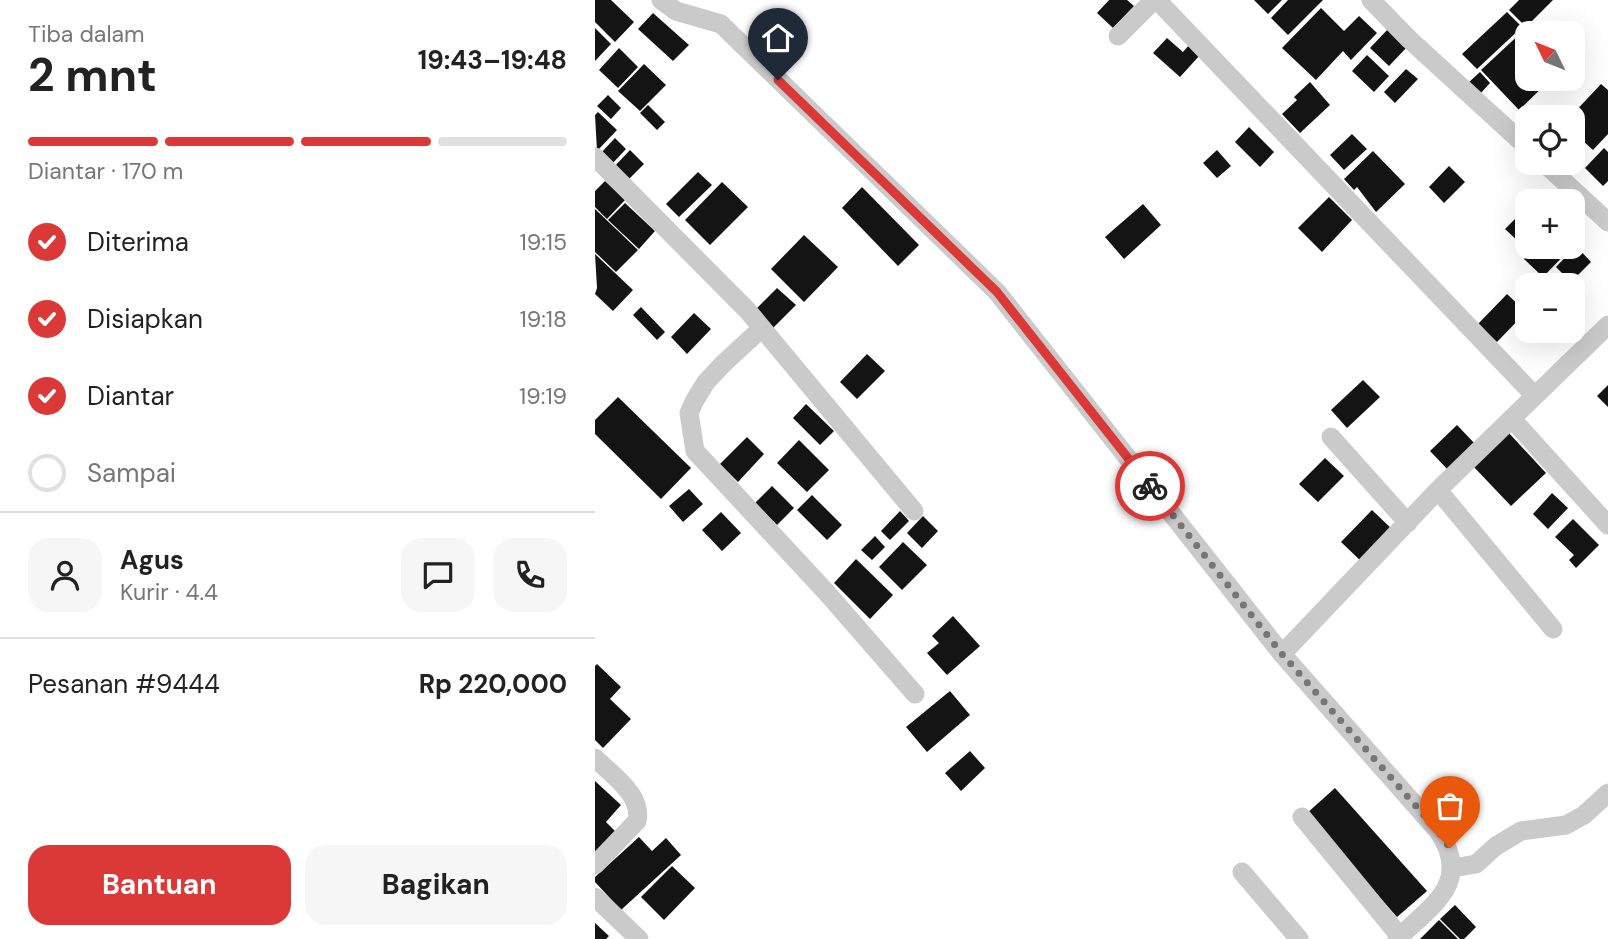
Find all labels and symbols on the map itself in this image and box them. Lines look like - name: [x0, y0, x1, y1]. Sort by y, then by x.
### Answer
- pin: [748, 8, 808, 80]
- north arrow: [1515, 21, 1585, 91]
- courier: [1115, 451, 1185, 521]
- pin: [1420, 776, 1480, 848]

